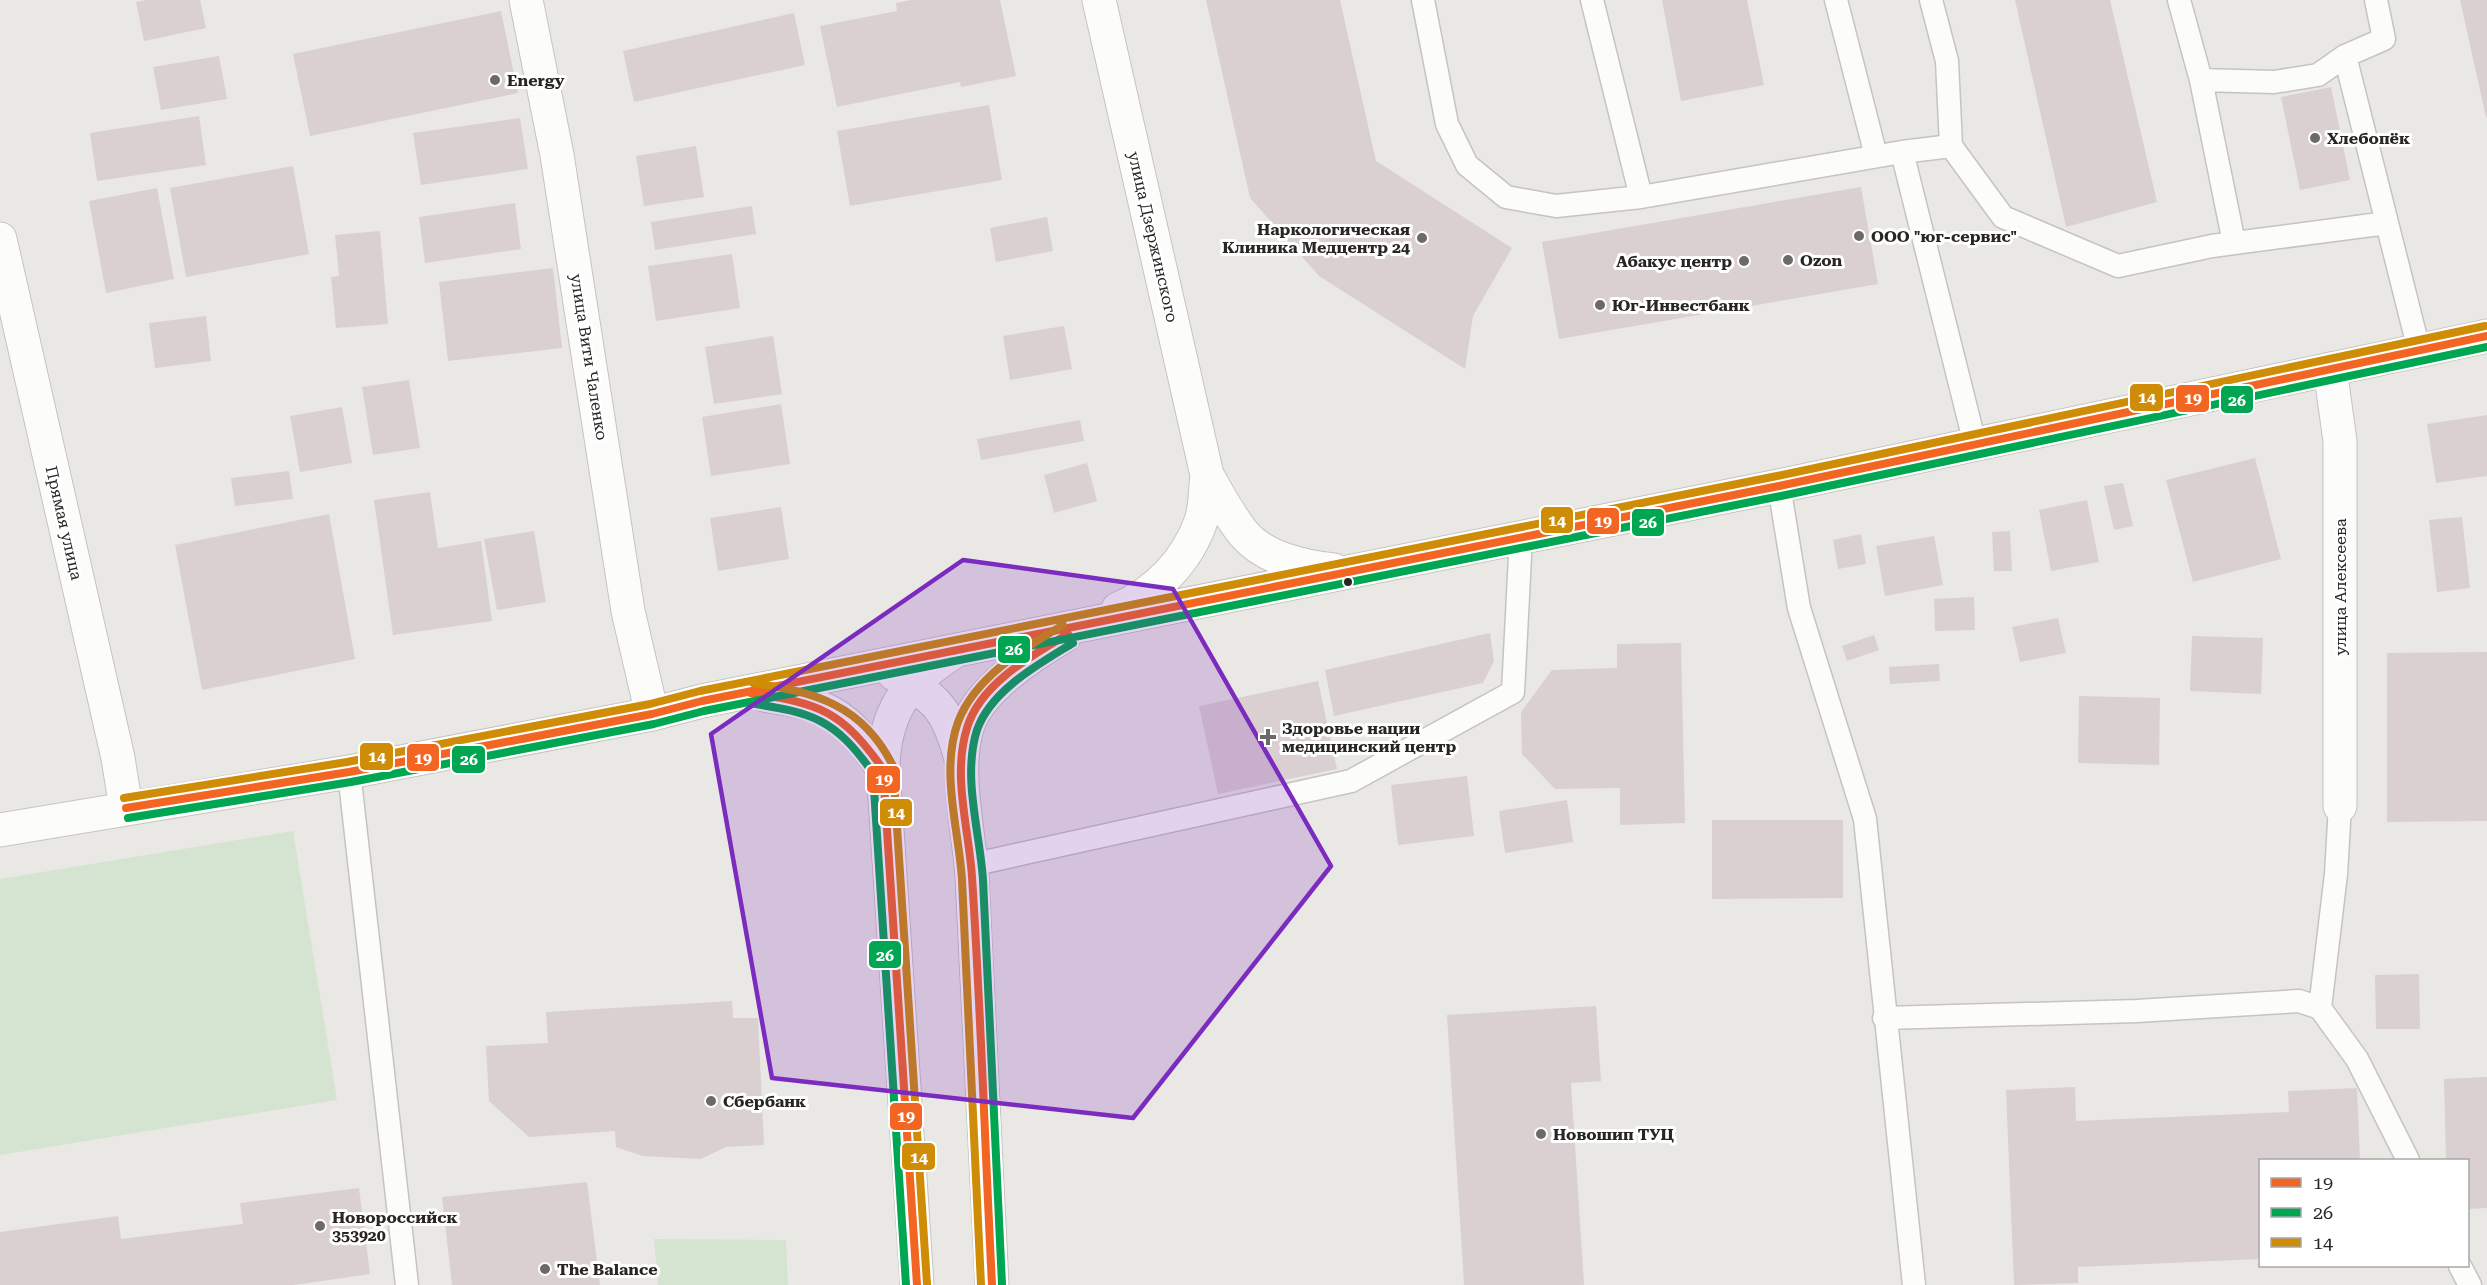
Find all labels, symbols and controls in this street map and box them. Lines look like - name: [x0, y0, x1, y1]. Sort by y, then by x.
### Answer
- place label: Energy: [507, 71, 565, 90]
- marker: Energy: [488, 73, 502, 87]
- place label: Хлебопёк: [2327, 129, 2410, 148]
- marker: Хлебопёк: [2308, 131, 2322, 145]
- street label: улица Дзержинского: [1124, 150, 1182, 324]
- place label: Наркологическая Клиника Медцентр 24: [1222, 220, 1410, 257]
- place label: ООО "юг-сервис": [1871, 227, 2017, 246]
- marker: ООО "юг-сервис": [1852, 229, 1866, 243]
- marker: Наркологическая Клиника Медцентр 24: [1415, 231, 1429, 245]
- place label: Ozon: [1800, 251, 1843, 270]
- place label: Абакус центр: [1616, 252, 1732, 271]
- marker: Ozon: [1781, 253, 1795, 267]
- marker: Абакус центр: [1737, 254, 1751, 268]
- street label: улица Вити Чаленко: [566, 272, 612, 442]
- place label: Юг-Инвестбанк: [1612, 296, 1750, 315]
- marker: Юг-Инвестбанк: [1593, 298, 1607, 312]
- line badge: 14: [2129, 383, 2164, 412]
- line badge: 19: [2175, 384, 2210, 413]
- line badge: 26: [2220, 385, 2254, 414]
- text: 14: [2138, 388, 2156, 407]
- text: 19: [2184, 389, 2202, 408]
- text: 26: [2228, 391, 2246, 410]
- street label: Прямая улица: [42, 464, 86, 582]
- line badge: 14: [1540, 506, 1574, 534]
- line badge: 19: [1586, 507, 1620, 535]
- line badge: 26: [1631, 508, 1665, 537]
- text: 14: [1548, 511, 1566, 530]
- text: 19: [1594, 512, 1612, 531]
- text: 26: [1639, 513, 1657, 532]
- street label: улица Алексеева: [2331, 518, 2350, 656]
- unlabelled marker: [1342, 576, 1354, 588]
- line badge: 26: [997, 635, 1031, 664]
- text: 26: [1005, 640, 1023, 659]
- place label: Здоровье нации медицинский центр: [1282, 719, 1456, 756]
- marker: Здоровье нации медицинский центр: [1259, 728, 1277, 746]
- line badge: 14: [359, 742, 394, 771]
- line badge: 19: [406, 743, 440, 772]
- line badge: 26: [451, 745, 486, 774]
- text: 14: [368, 747, 386, 766]
- text: 19: [414, 749, 432, 768]
- text: 26: [460, 750, 478, 769]
- line badge: 19: [866, 765, 901, 794]
- text: 19: [875, 770, 893, 789]
- line badge: 14: [879, 798, 913, 827]
- text: 14: [887, 803, 905, 822]
- line badge: 26: [868, 940, 902, 969]
- text: 26: [876, 946, 894, 965]
- place label: Сбербанк: [723, 1092, 806, 1111]
- marker: Сбербанк: [704, 1094, 718, 1108]
- line badge: 19: [889, 1102, 923, 1131]
- text: 19: [897, 1107, 915, 1126]
- place label: Новошип ТУЦ: [1553, 1125, 1674, 1144]
- marker: Новошип ТУЦ: [1534, 1127, 1548, 1141]
- line badge: 14: [901, 1142, 936, 1171]
- text: 14: [910, 1148, 928, 1167]
- legend: [2259, 1159, 2469, 1267]
- text: 19: [2313, 1172, 2333, 1193]
- text: 26: [2313, 1202, 2333, 1223]
- place label: Новороссийск 353920: [332, 1208, 457, 1245]
- marker: Новороссийск 353920: [313, 1219, 327, 1233]
- text: 14: [2313, 1232, 2333, 1253]
- place label: The Balance: [557, 1260, 658, 1279]
- marker: The Balance: [538, 1262, 552, 1276]

